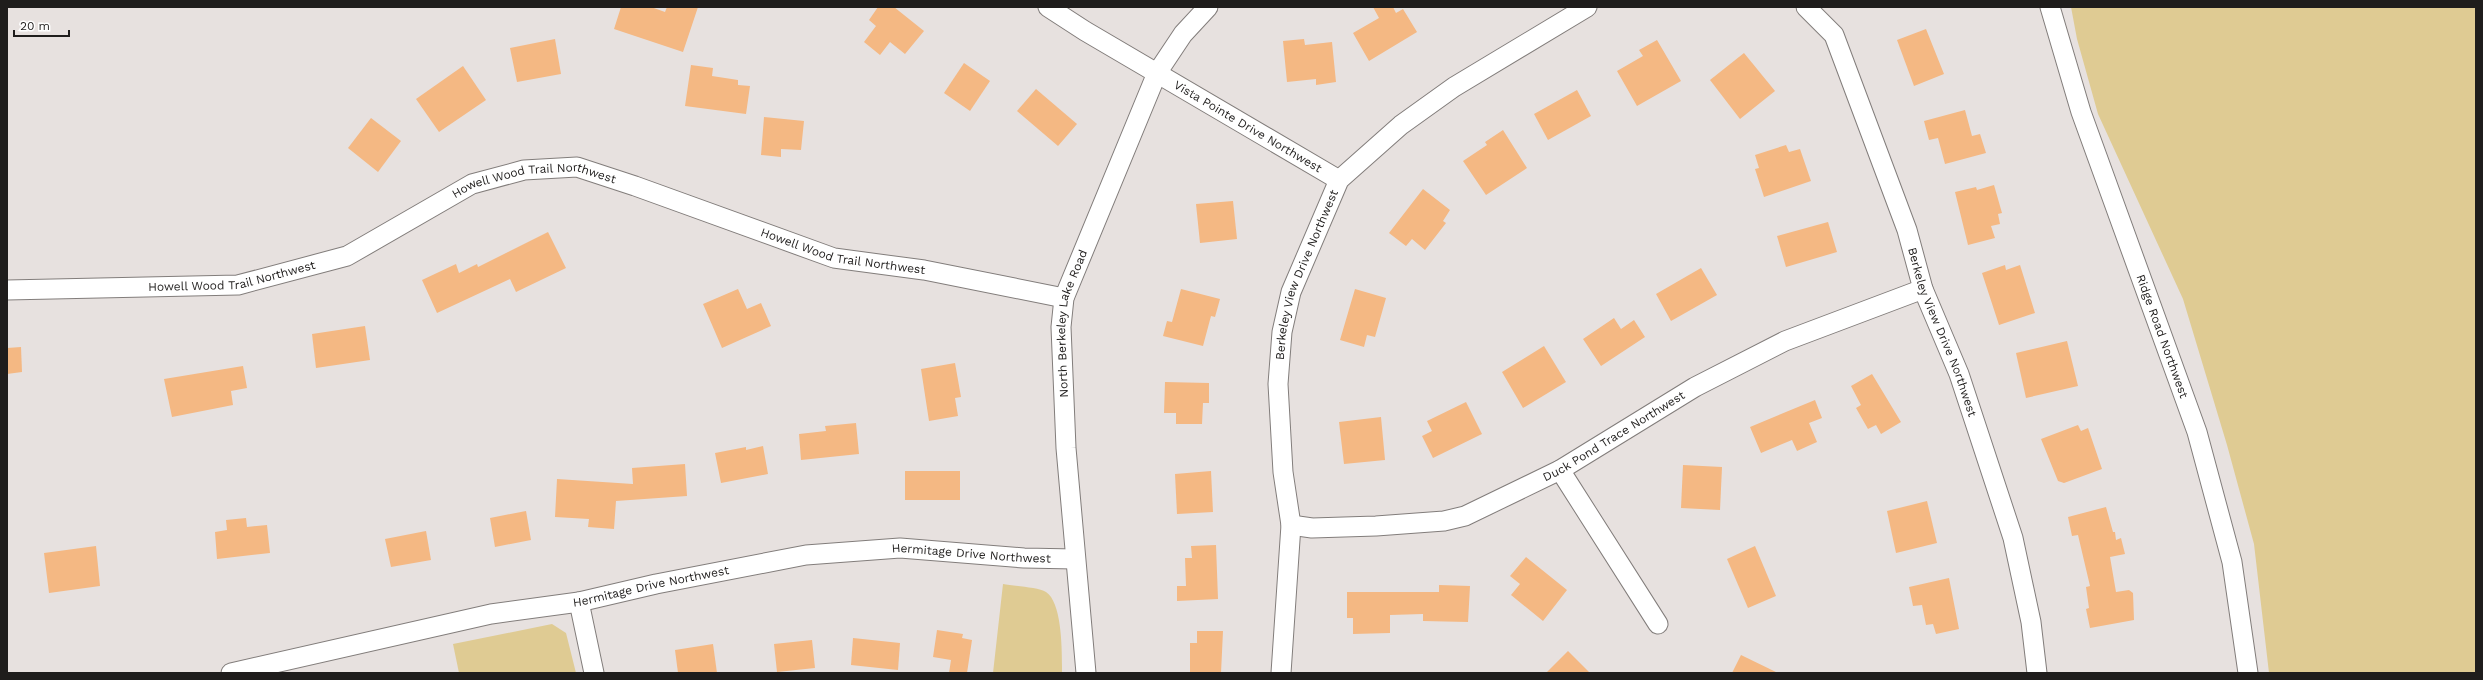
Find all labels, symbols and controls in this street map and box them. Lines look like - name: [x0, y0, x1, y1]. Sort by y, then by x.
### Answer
- scale bar: [14, 12, 69, 38]
- text: 20 m: [20, 19, 50, 33]
- street label: Vista Pointe Drive Northwest: [1172, 78, 1324, 175]
- street label: Howell Wood Trail Northwest: [450, 160, 618, 201]
- street label: Berkeley View Drive Northwest: [1273, 188, 1341, 361]
- street label: Howell Wood Trail Northwest: [759, 225, 926, 277]
- street label: Berkeley View Drive Northwest: [1905, 246, 1980, 419]
- street label: North Berkeley Lake Road: [1054, 248, 1090, 398]
- street label: Howell Wood Trail Northwest: [148, 258, 317, 294]
- street label: Ridge Road Northwest: [2133, 273, 2191, 400]
- street label: Duck Pond Trace Northwest: [1541, 388, 1687, 484]
- street label: Hermitage Drive Northwest: [891, 541, 1051, 566]
- street label: Hermitage Drive Northwest: [572, 563, 730, 610]

